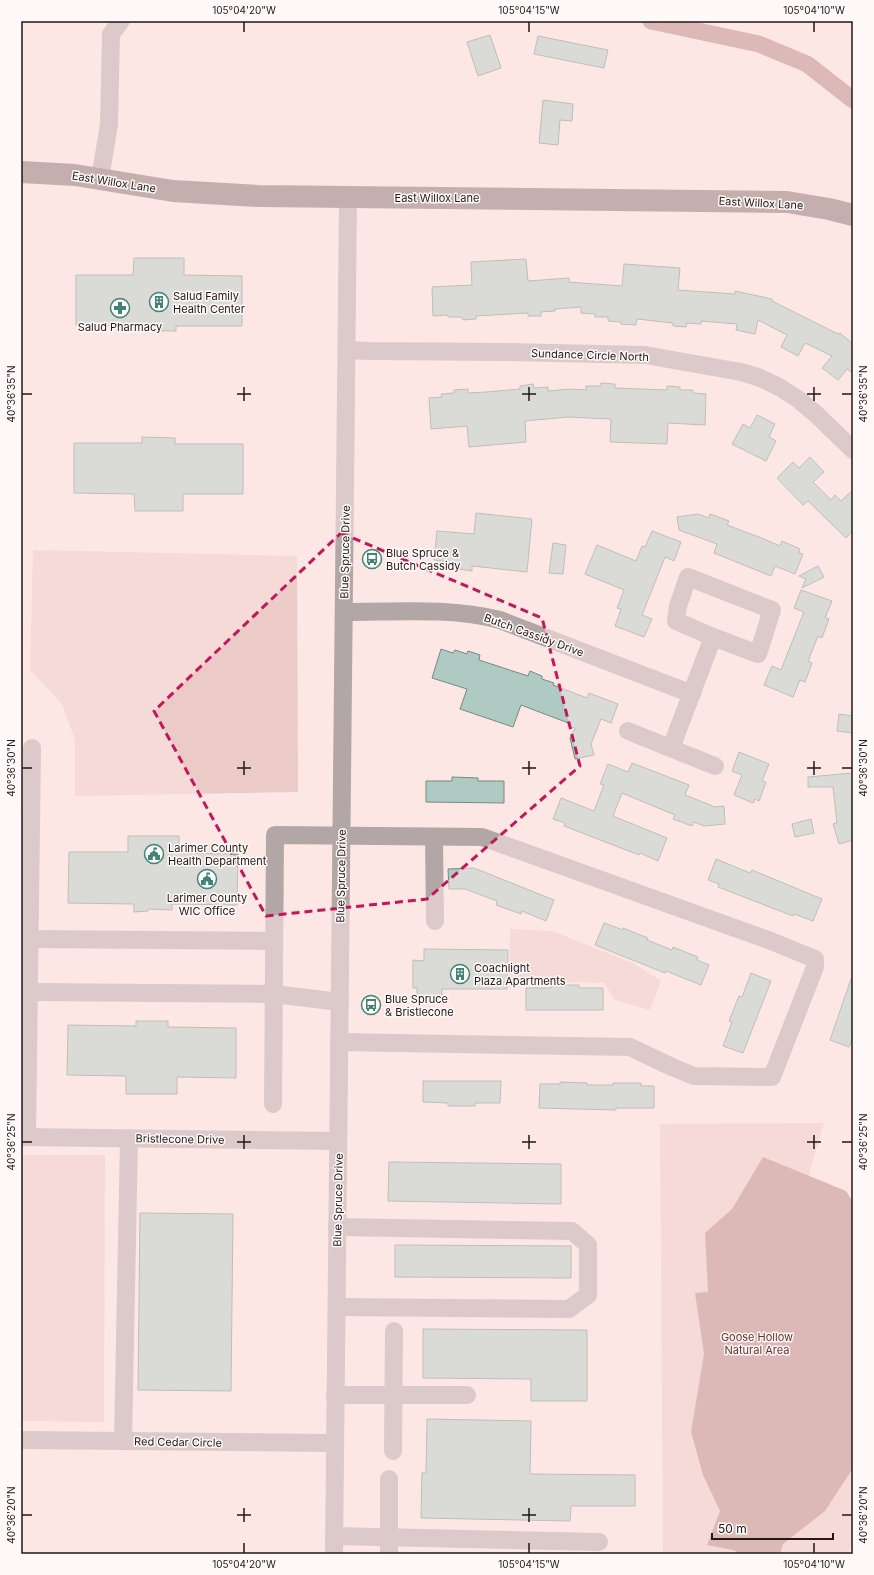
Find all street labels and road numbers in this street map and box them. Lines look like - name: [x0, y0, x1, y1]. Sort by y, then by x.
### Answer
- street label: East Willox Lane: [71, 168, 157, 196]
- street label: East Willox Lane: [395, 191, 479, 205]
- street label: East Willox Lane: [718, 194, 804, 212]
- street label: Sundance Circle North: [531, 346, 649, 364]
- street label: Blue Spruce Drive: [337, 505, 353, 599]
- street label: Butch Cassidy Drive: [482, 610, 586, 660]
- street label: Blue Spruce Drive: [333, 829, 349, 923]
- street label: Bristlecone Drive: [135, 1131, 225, 1147]
- street label: Blue Spruce Drive: [330, 1153, 346, 1247]
- street label: Red Cedar Circle: [134, 1434, 222, 1450]

